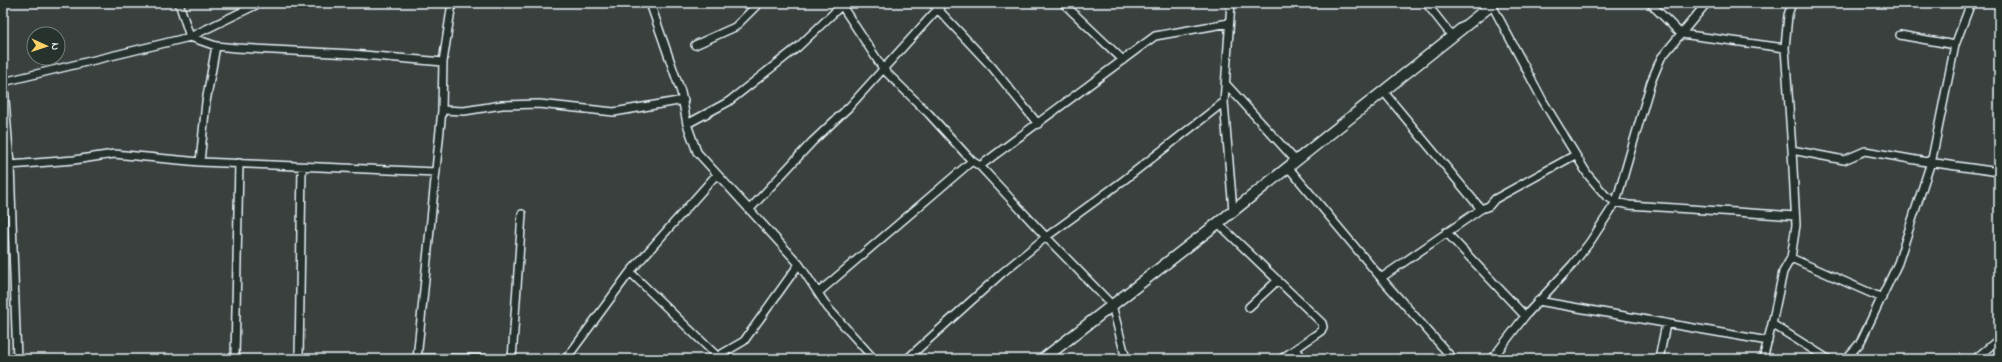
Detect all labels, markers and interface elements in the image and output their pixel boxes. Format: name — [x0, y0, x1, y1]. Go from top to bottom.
north arrow — [26, 26, 66, 66]
text: N — [47, 42, 63, 51]

